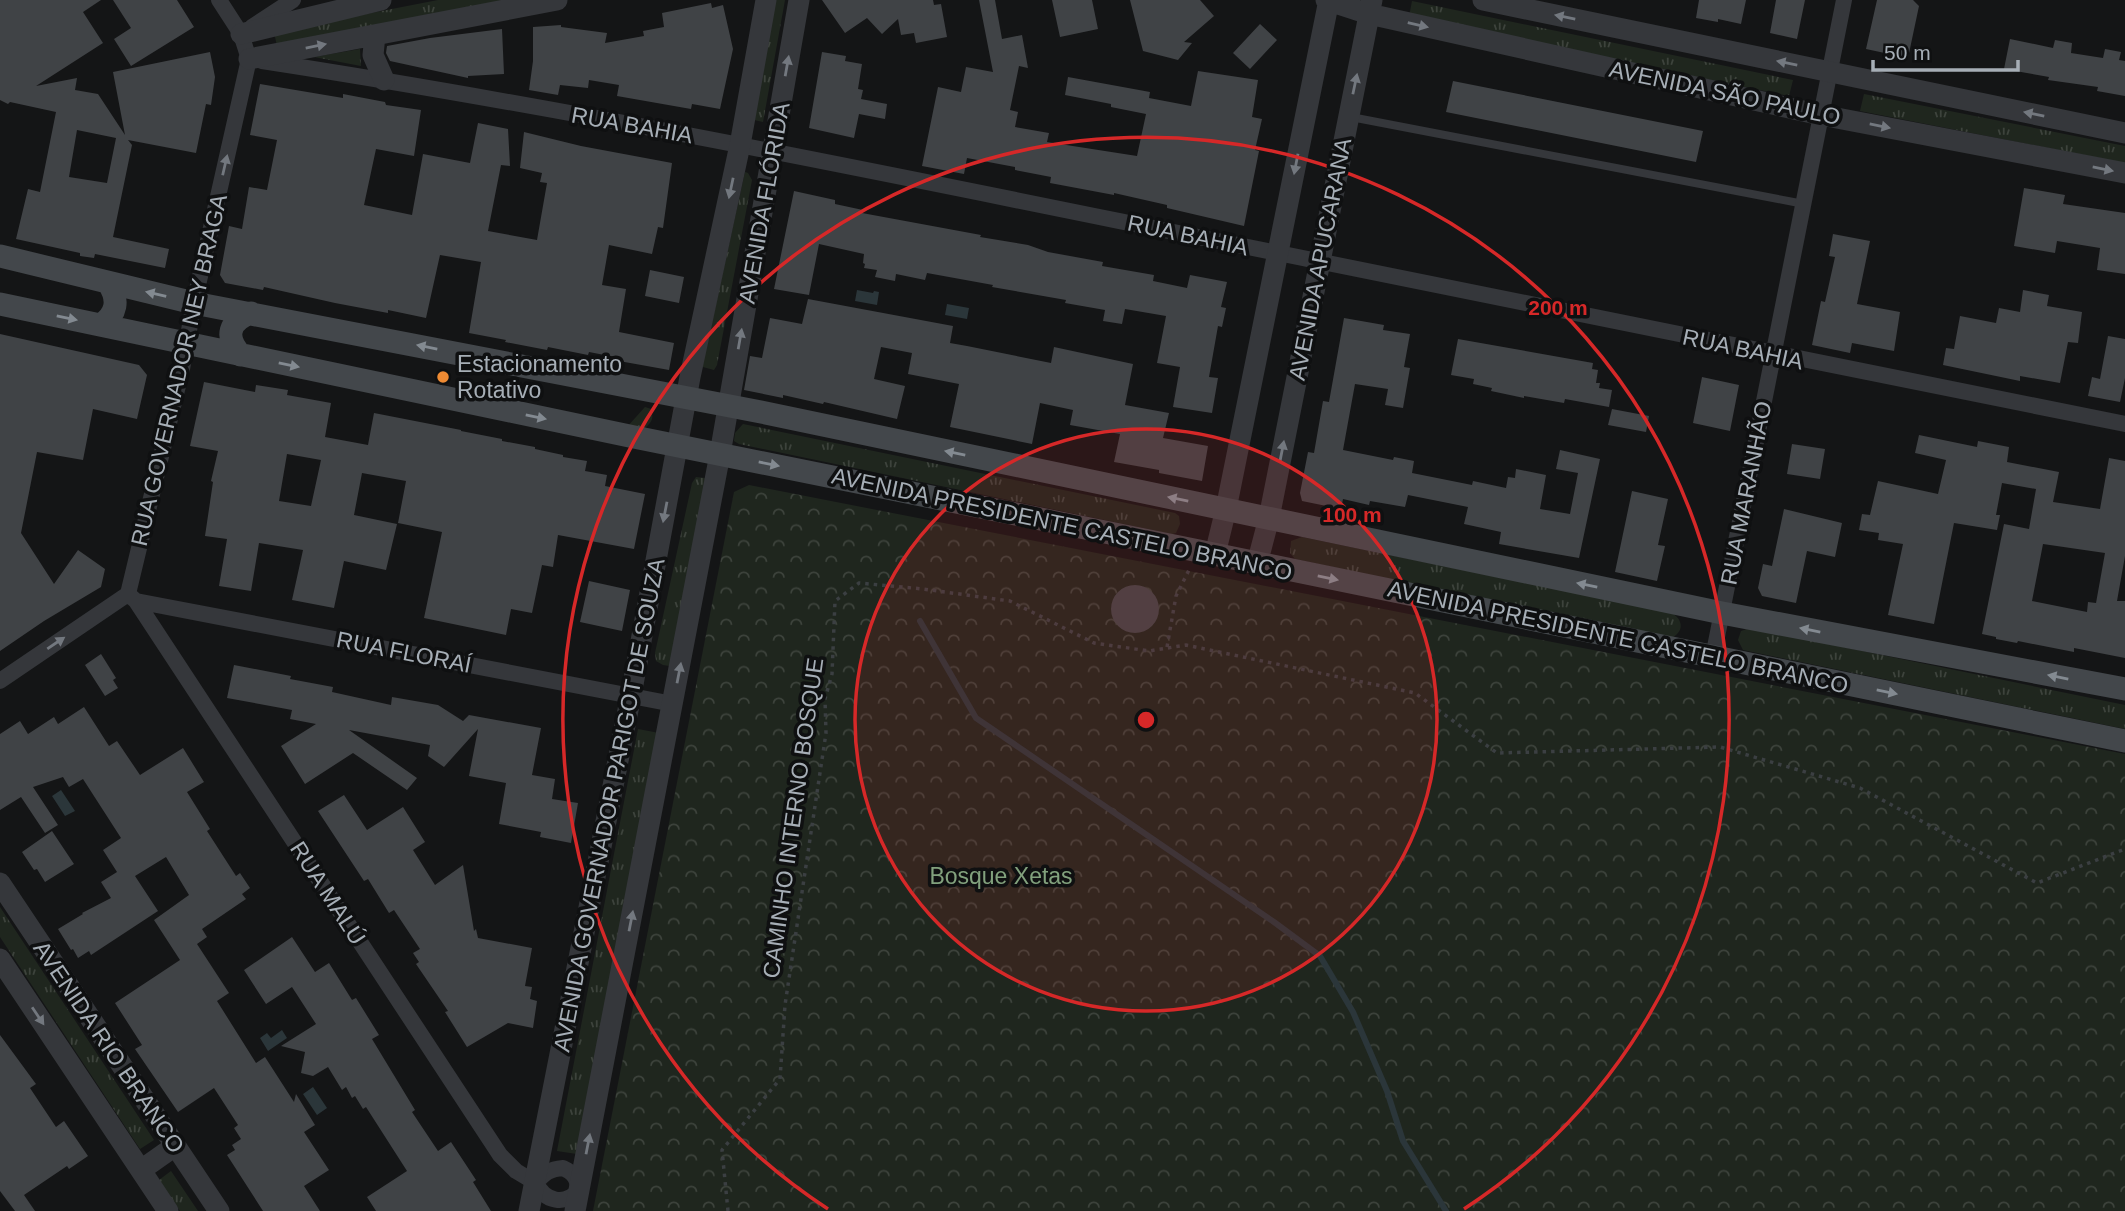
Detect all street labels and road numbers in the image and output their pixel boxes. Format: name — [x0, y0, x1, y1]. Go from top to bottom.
street label: AVENIDA SÃO PAULO — [1607, 56, 1843, 130]
street label: AVENIDA FLÓRIDA — [733, 100, 795, 306]
street label: RUA BAHIA — [569, 102, 695, 149]
street label: AVENIDA APUCARANA — [1284, 135, 1356, 382]
street label: RUA GOVERNADOR NEY BRAGA — [126, 191, 232, 548]
street label: RUA BAHIA — [1125, 210, 1251, 261]
street label: RUA BAHIA — [1680, 324, 1806, 375]
street label: RUA MARANHÃO — [1715, 399, 1777, 587]
street label: AVENIDA PRESIDENTE CASTELO BRANCO — [829, 462, 1295, 586]
street label: AVENIDA GOVERNADOR PARIGOT DE SOUZA — [548, 555, 670, 1054]
street label: AVENIDA PRESIDENTE CASTELO BRANCO — [1385, 575, 1851, 699]
street label: RUA FLORAÍ — [334, 626, 474, 678]
street label: CAMINHO INTERNO BOSQUE — [758, 656, 828, 980]
street label: RUA MALÚ — [285, 837, 371, 949]
street label: AVENIDA RIO BRANCO — [28, 936, 190, 1158]

